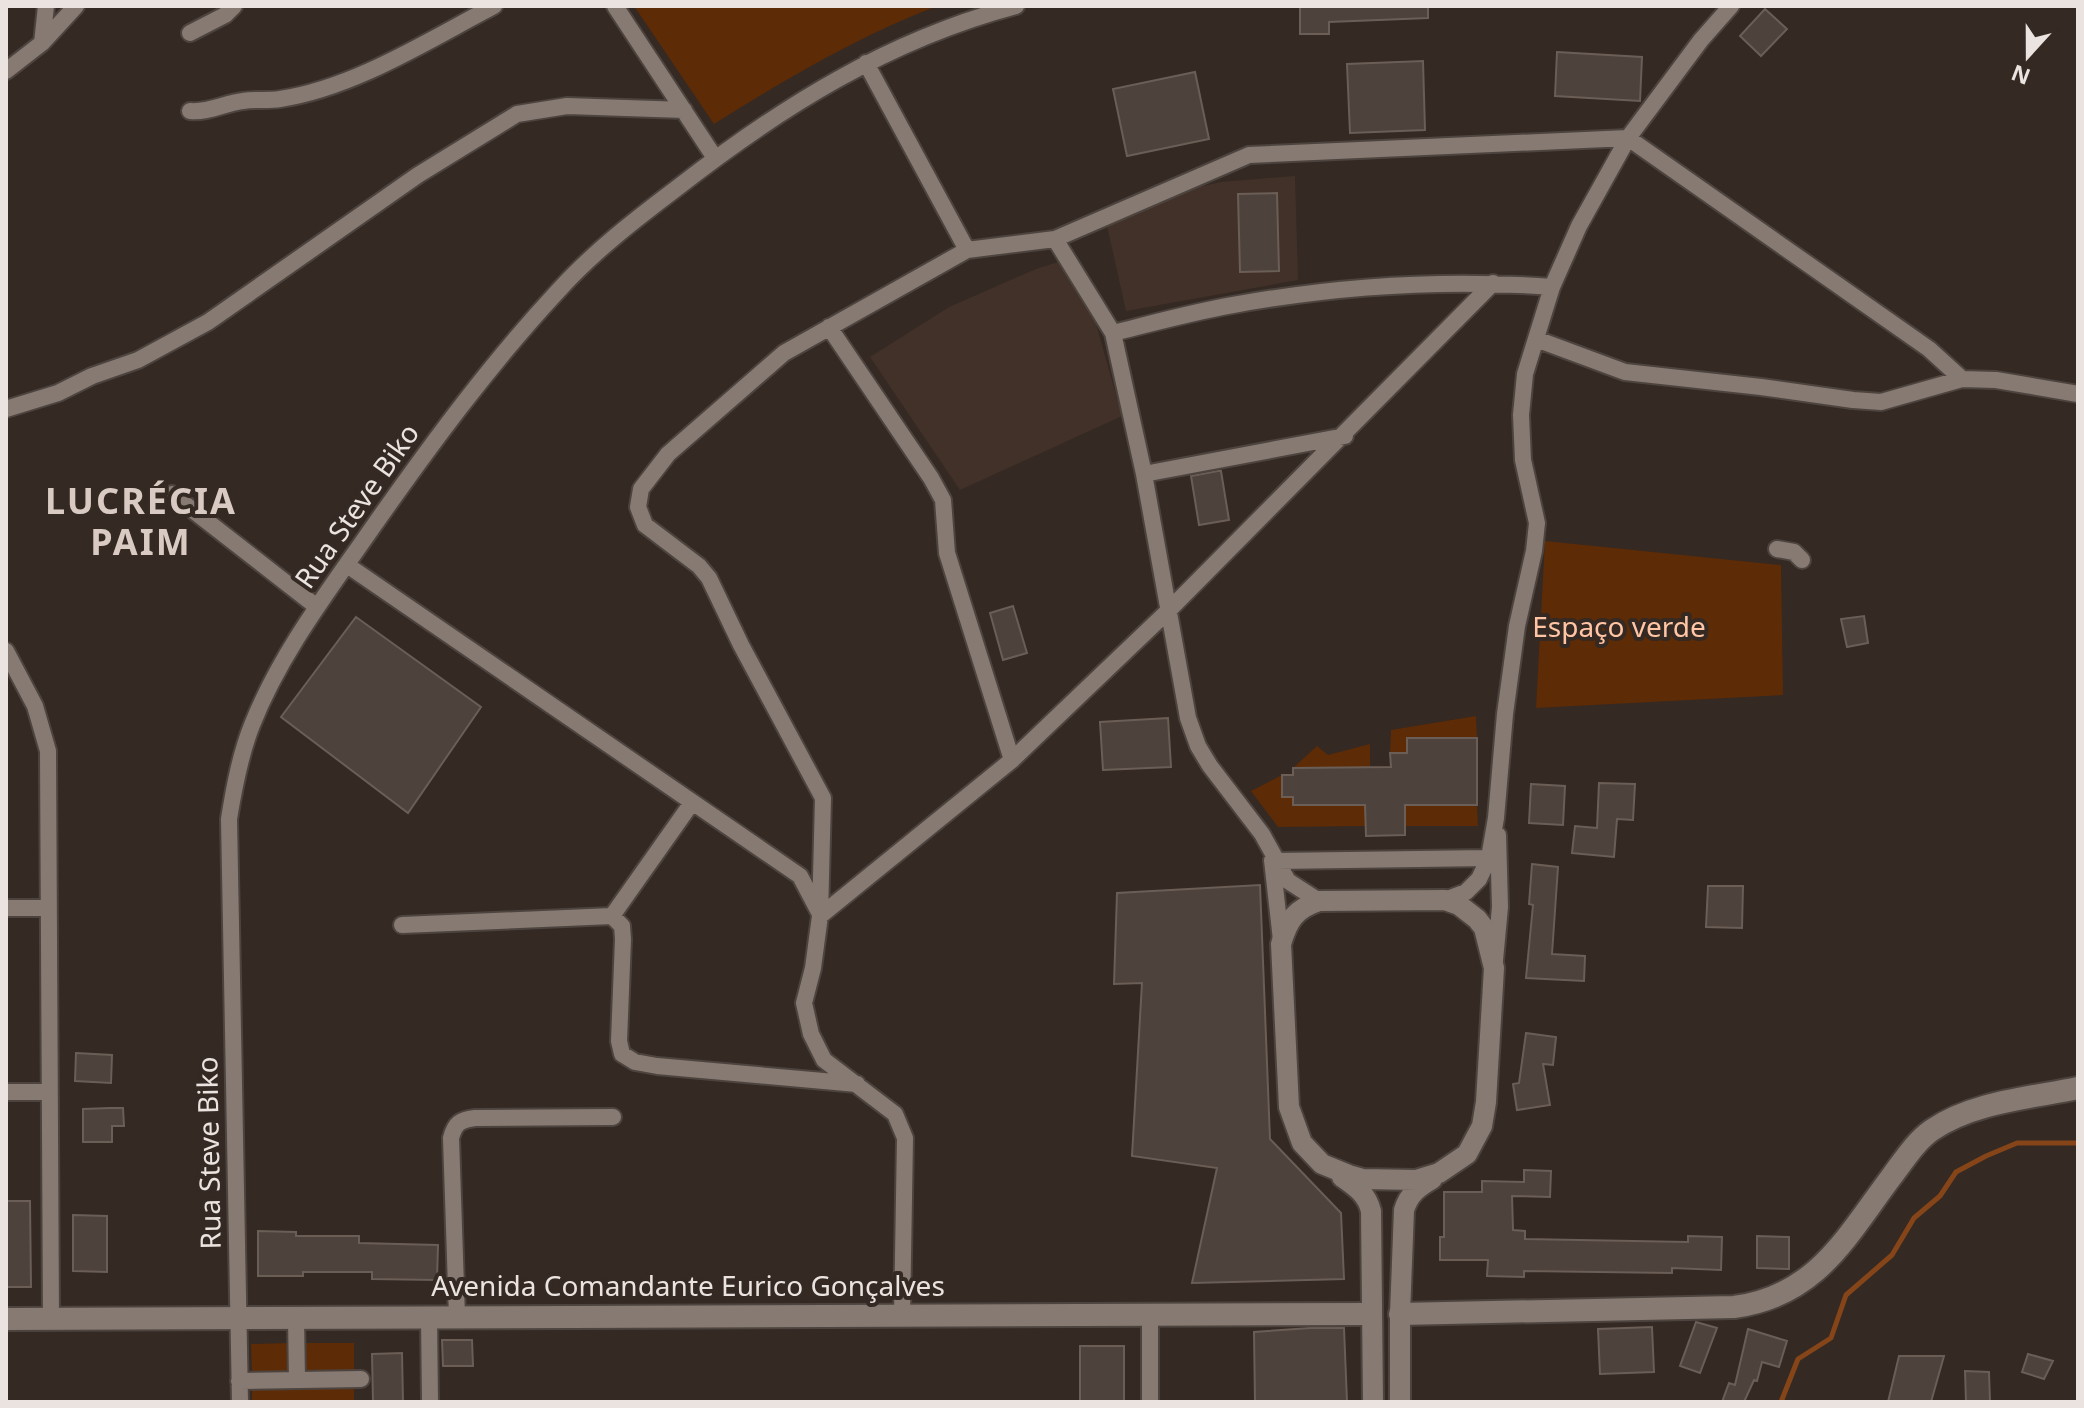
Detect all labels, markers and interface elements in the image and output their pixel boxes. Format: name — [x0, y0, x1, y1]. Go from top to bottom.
north arrow — [1988, 16, 2068, 96]
text: N — [2007, 58, 2034, 93]
street label: Rua Steve Biko — [285, 415, 427, 595]
district label: LUCRÉCIA PAIM — [45, 476, 237, 566]
park label: Espaço verde — [1532, 607, 1706, 645]
street label: Rua Steve Biko — [187, 1056, 229, 1250]
street label: Avenida Comandante Eurico Gonçalves — [431, 1266, 945, 1304]

